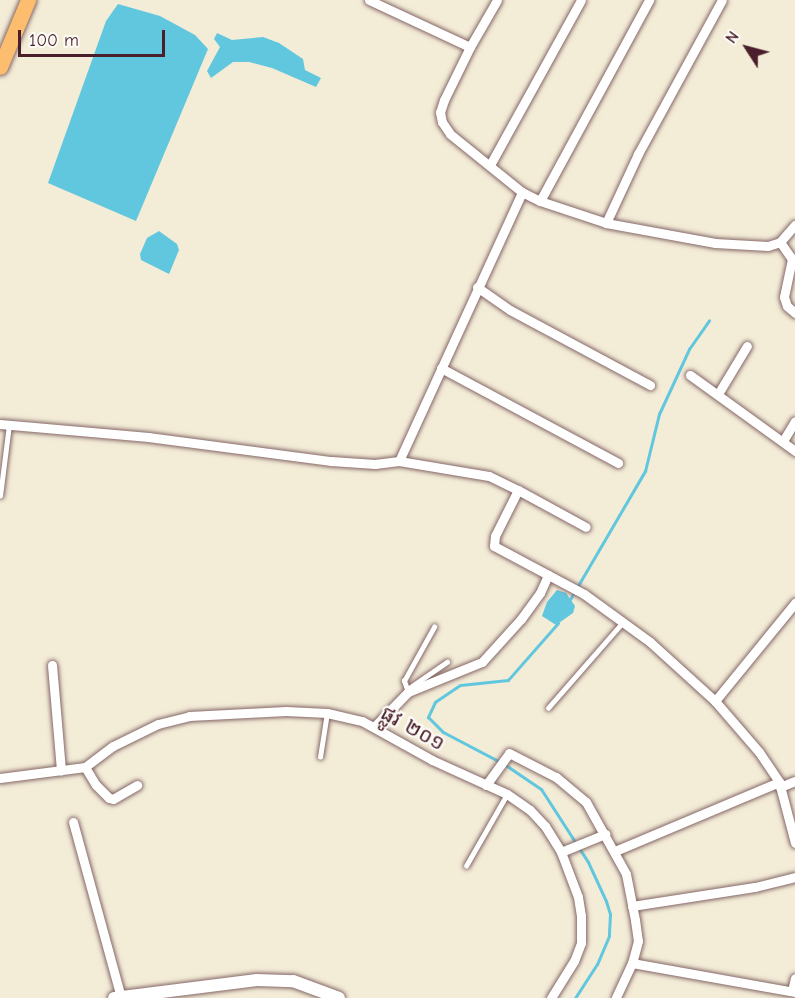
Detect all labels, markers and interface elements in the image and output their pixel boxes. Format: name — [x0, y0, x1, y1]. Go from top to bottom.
scale bar — [21, 18, 168, 56]
north arrow — [717, 18, 777, 78]
text: N — [722, 28, 743, 47]
text: 100 m — [29, 30, 79, 51]
street label: ផ្លូវ ២០១ — [376, 700, 450, 756]

